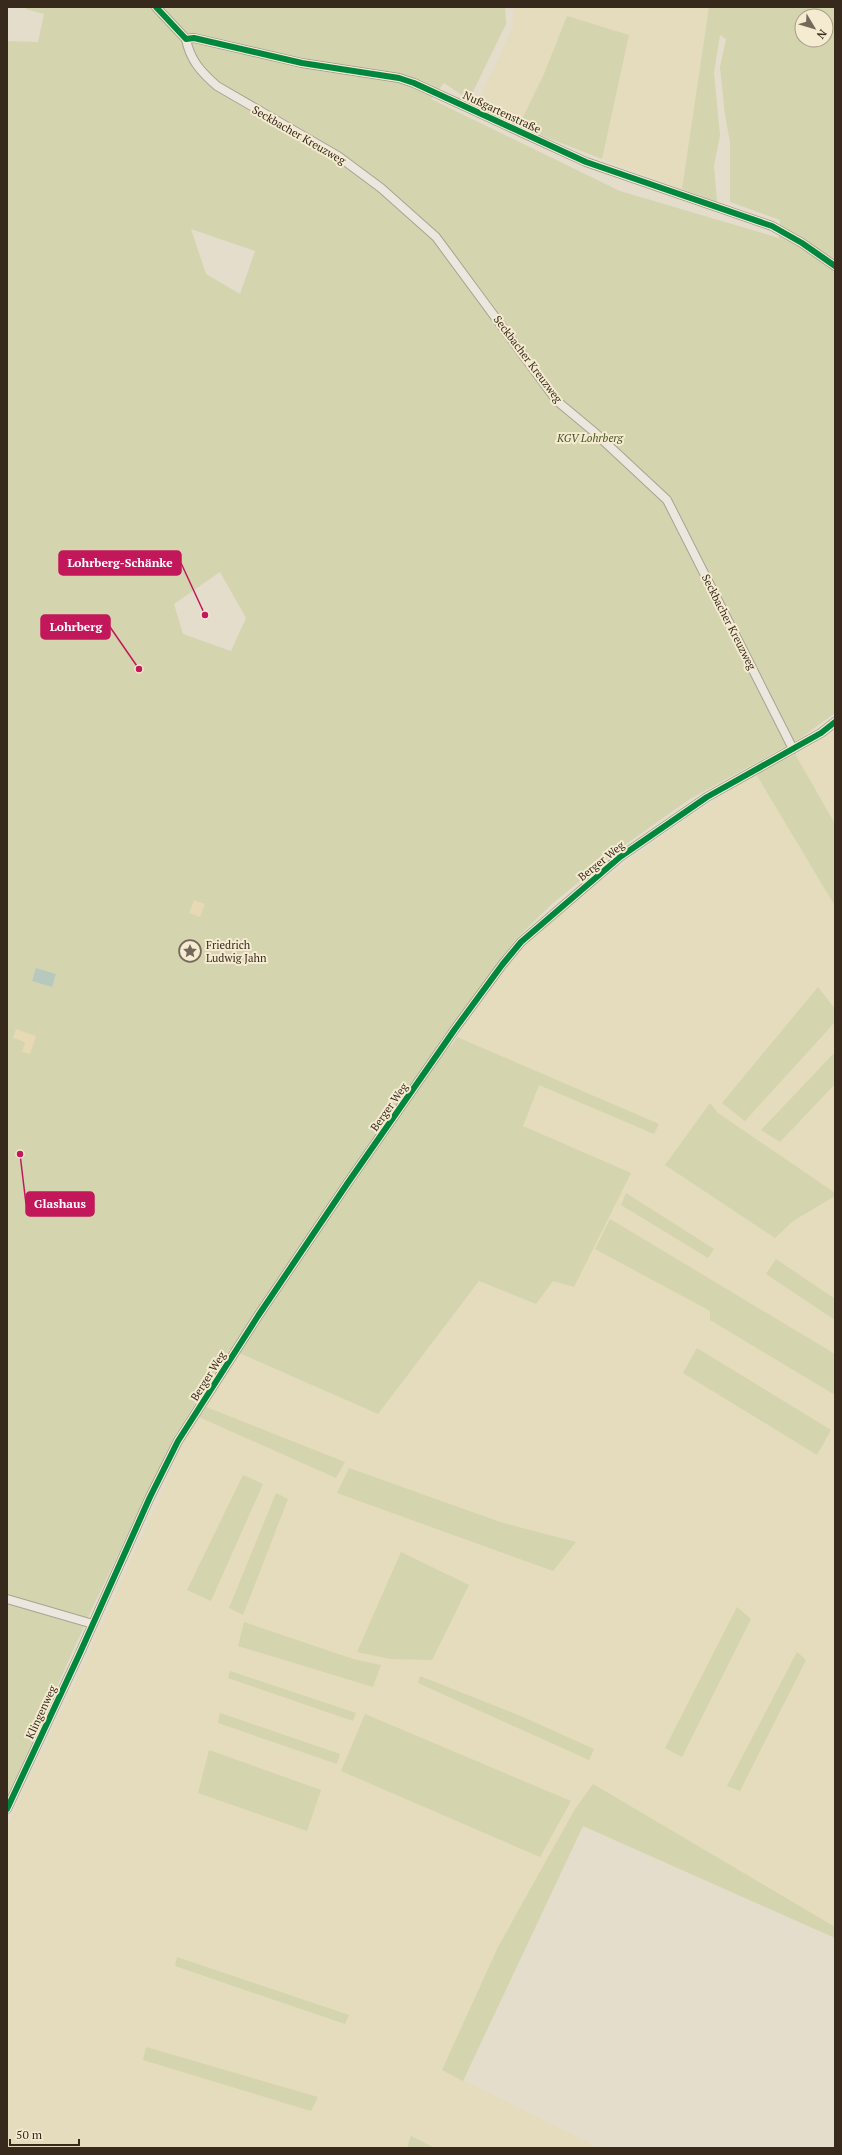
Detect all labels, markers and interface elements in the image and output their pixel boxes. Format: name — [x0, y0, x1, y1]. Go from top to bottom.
north arrow — [794, 8, 834, 48]
text: N — [813, 27, 830, 42]
street label: Nußgartenstraße — [461, 88, 544, 136]
street label: Seckbacher Kreuzweg — [250, 103, 348, 168]
street label: Seckbacher Kreuzweg — [491, 313, 565, 405]
park label: KGV Lohrberg — [556, 431, 624, 445]
callout: Lohrberg-Schänke — [59, 551, 181, 575]
text: Lohrberg-Schänke — [67, 555, 173, 570]
street label: Seckbacher Kreuzweg — [699, 572, 759, 672]
callout: Lohrberg — [41, 615, 110, 639]
text: Lohrberg — [50, 619, 102, 634]
street label: Berger Weg — [575, 838, 627, 884]
place icon: Friedrich Ludwig Jahn — [177, 938, 203, 964]
place label: Friedrich Ludwig Jahn — [206, 938, 267, 965]
street label: Berger Weg — [367, 1080, 411, 1134]
callout: Glashaus — [26, 1192, 94, 1216]
text: Glashaus — [34, 1196, 86, 1211]
street label: Berger Weg — [187, 1349, 229, 1403]
street label: Klingenweg — [23, 1683, 60, 1741]
scale bar — [10, 2121, 79, 2147]
text: 50 m — [16, 2127, 43, 2142]

